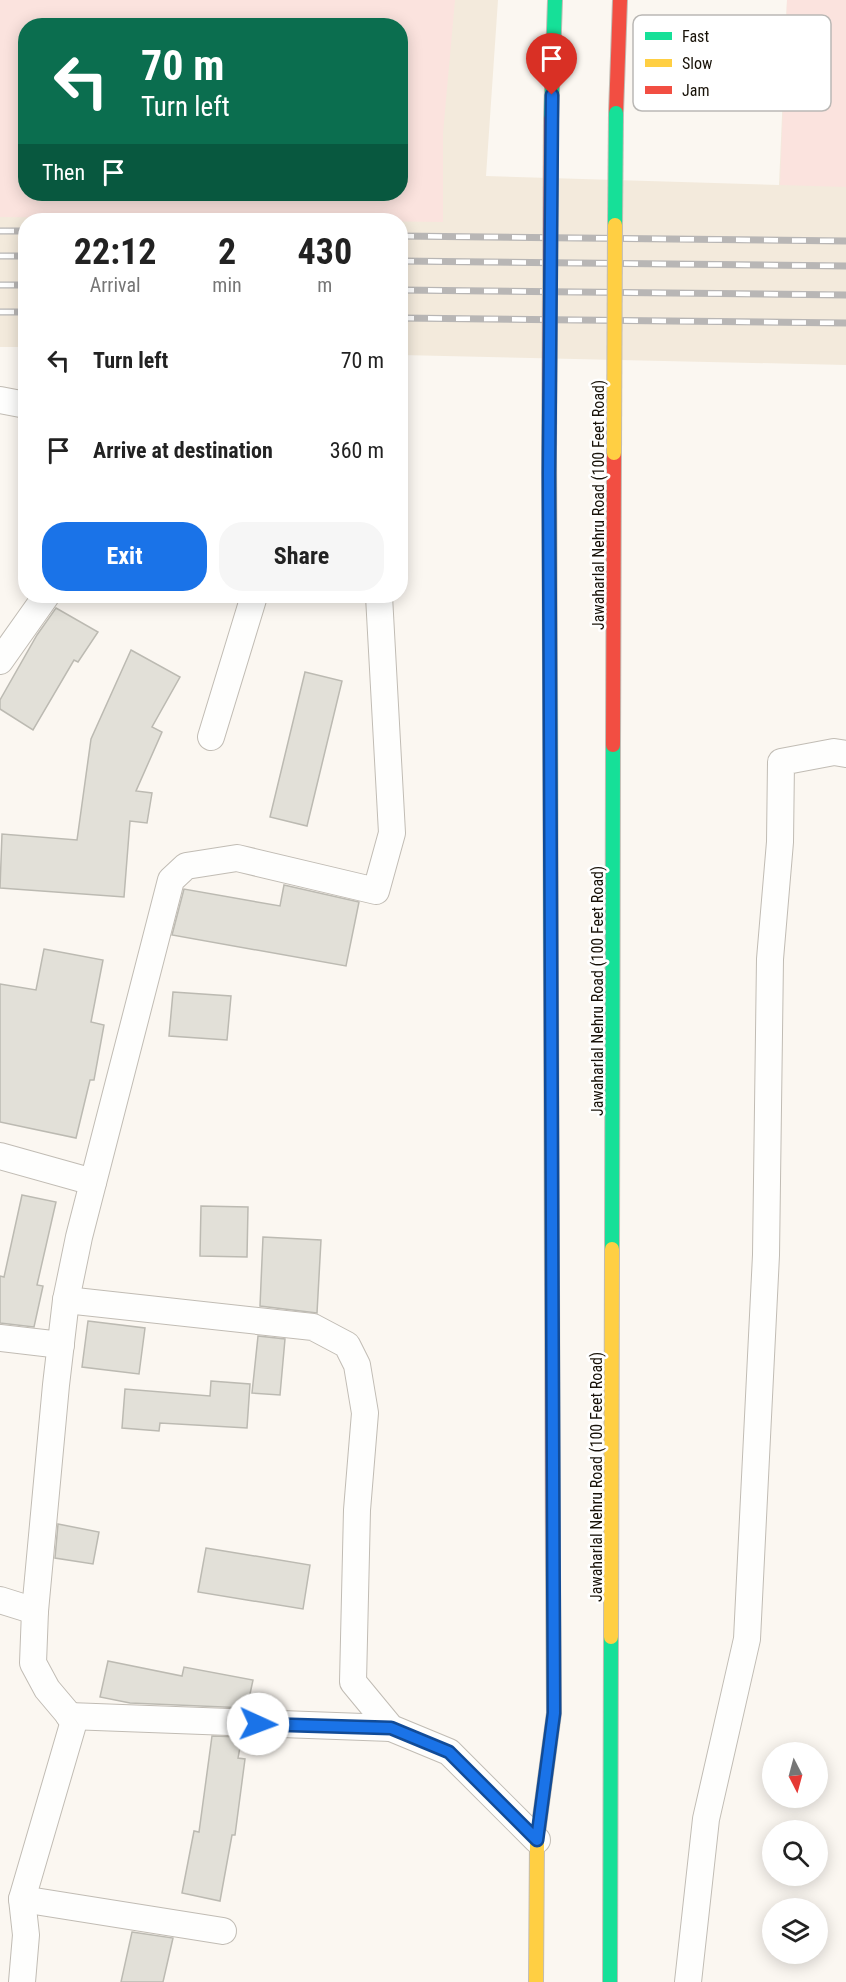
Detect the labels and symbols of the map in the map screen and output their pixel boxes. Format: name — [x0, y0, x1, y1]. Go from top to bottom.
legend — [633, 15, 831, 111]
text: Fast — [682, 27, 709, 46]
pin — [526, 33, 577, 95]
text: Slow — [682, 54, 712, 73]
text: Jam — [682, 81, 709, 100]
street label: Jawaharlal Nehru Road (100 Feet Road) — [589, 380, 608, 630]
street label: Jawaharlal Nehru Road (100 Feet Road) — [588, 866, 607, 1116]
street label: Jawaharlal Nehru Road (100 Feet Road) — [587, 1352, 606, 1602]
position arrow — [226, 1692, 290, 1756]
north arrow — [762, 1742, 828, 1808]

